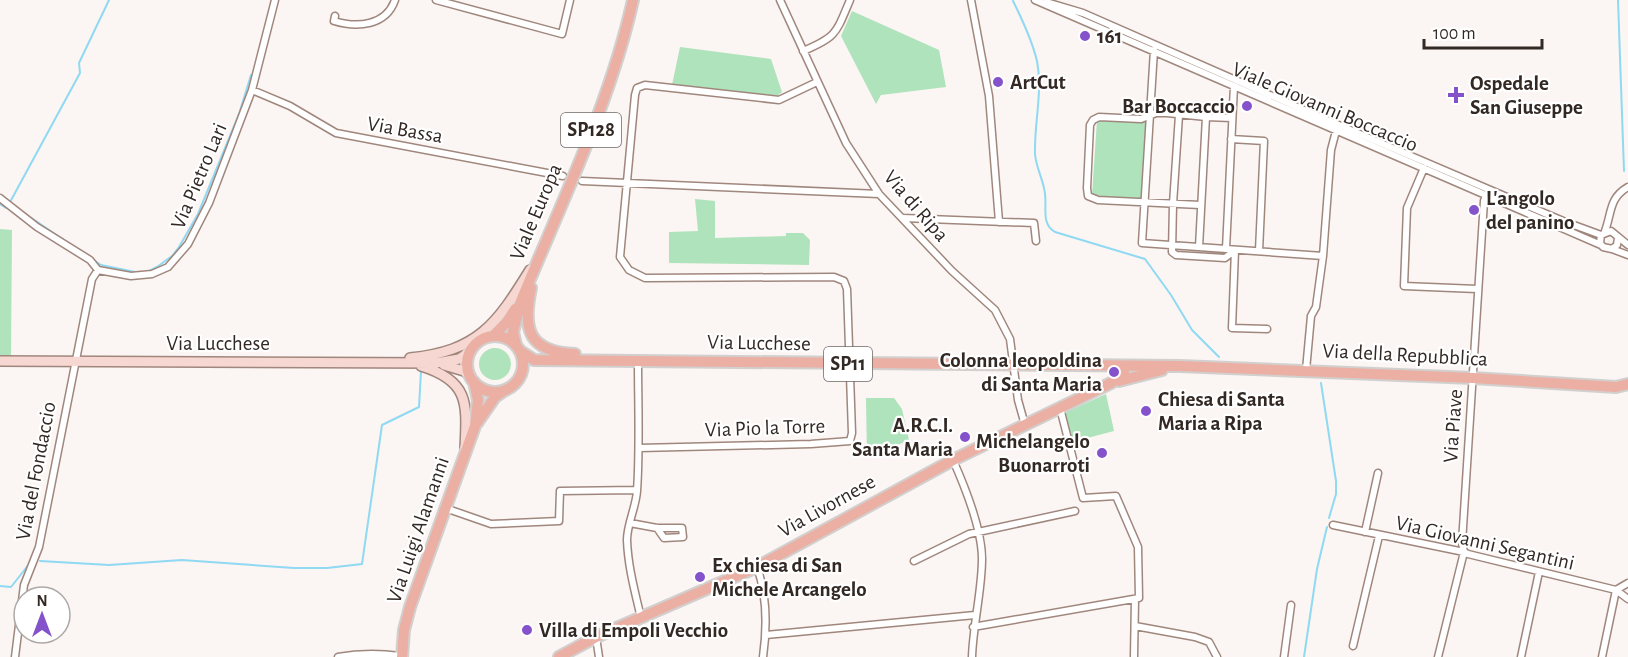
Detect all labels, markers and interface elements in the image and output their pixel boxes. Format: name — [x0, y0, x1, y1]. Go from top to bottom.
scale bar — [1424, 12, 1542, 50]
text: 100 m — [1433, 25, 1476, 43]
place label: 161 — [1097, 26, 1122, 47]
marker: 161 — [1078, 29, 1092, 43]
street label: Viale Giovanni Boccaccio — [1229, 58, 1421, 156]
place label: ArtCut — [1010, 72, 1066, 93]
place label: Ospedale San Giuseppe — [1470, 73, 1583, 118]
marker: ArtCut — [991, 75, 1005, 89]
marker: Ospedale San Giuseppe — [1447, 86, 1465, 104]
place label: Bar Boccaccio — [1122, 96, 1235, 117]
marker: Bar Boccaccio — [1240, 99, 1254, 113]
street label: Via Bassa — [366, 113, 445, 147]
road number: SP128 — [561, 113, 621, 147]
street label: Via Pietro Lari — [167, 120, 231, 232]
street label: Viale Europa — [506, 160, 566, 263]
street label: Via di Ripa — [880, 166, 953, 246]
place label: L'angolo del panino — [1486, 188, 1575, 233]
marker: L'angolo del panino — [1467, 203, 1481, 217]
street label: Via Lucchese — [707, 332, 811, 354]
street label: Via Lucchese — [166, 333, 270, 354]
street label: Via della Repubblica — [1322, 340, 1489, 370]
road number: SP11 — [824, 347, 872, 381]
place label: Colonna leopoldina di Santa Maria — [940, 350, 1102, 395]
marker: Colonna leopoldina di Santa Maria — [1107, 365, 1121, 379]
street label: Via Piave — [1440, 388, 1466, 464]
place label: Chiesa di Santa Maria a Ripa — [1158, 389, 1285, 434]
street label: Via del Fondaccio — [12, 400, 60, 542]
marker: Chiesa di Santa Maria a Ripa — [1139, 404, 1153, 418]
street label: Via Pio la Torre — [704, 415, 826, 441]
place label: A.R.C.I. Santa Maria — [852, 415, 953, 460]
marker: A.R.C.I. Santa Maria — [958, 430, 972, 444]
place label: Michelangelo Buonarroti — [976, 431, 1090, 476]
marker: Michelangelo Buonarroti — [1095, 446, 1109, 460]
street label: Via Luigi Alamanni — [383, 454, 453, 606]
street label: Via Livornese — [775, 471, 879, 541]
street label: Via Giovanni Segantini — [1394, 512, 1576, 574]
place label: Ex chiesa di San Michele Arcangelo — [712, 555, 867, 600]
marker: Ex chiesa di San Michele Arcangelo — [693, 570, 707, 584]
north arrow — [12, 585, 72, 645]
text: N — [36, 593, 48, 609]
place label: Villa di Empoli Vecchio — [539, 620, 728, 641]
marker: Villa di Empoli Vecchio — [520, 623, 534, 637]

